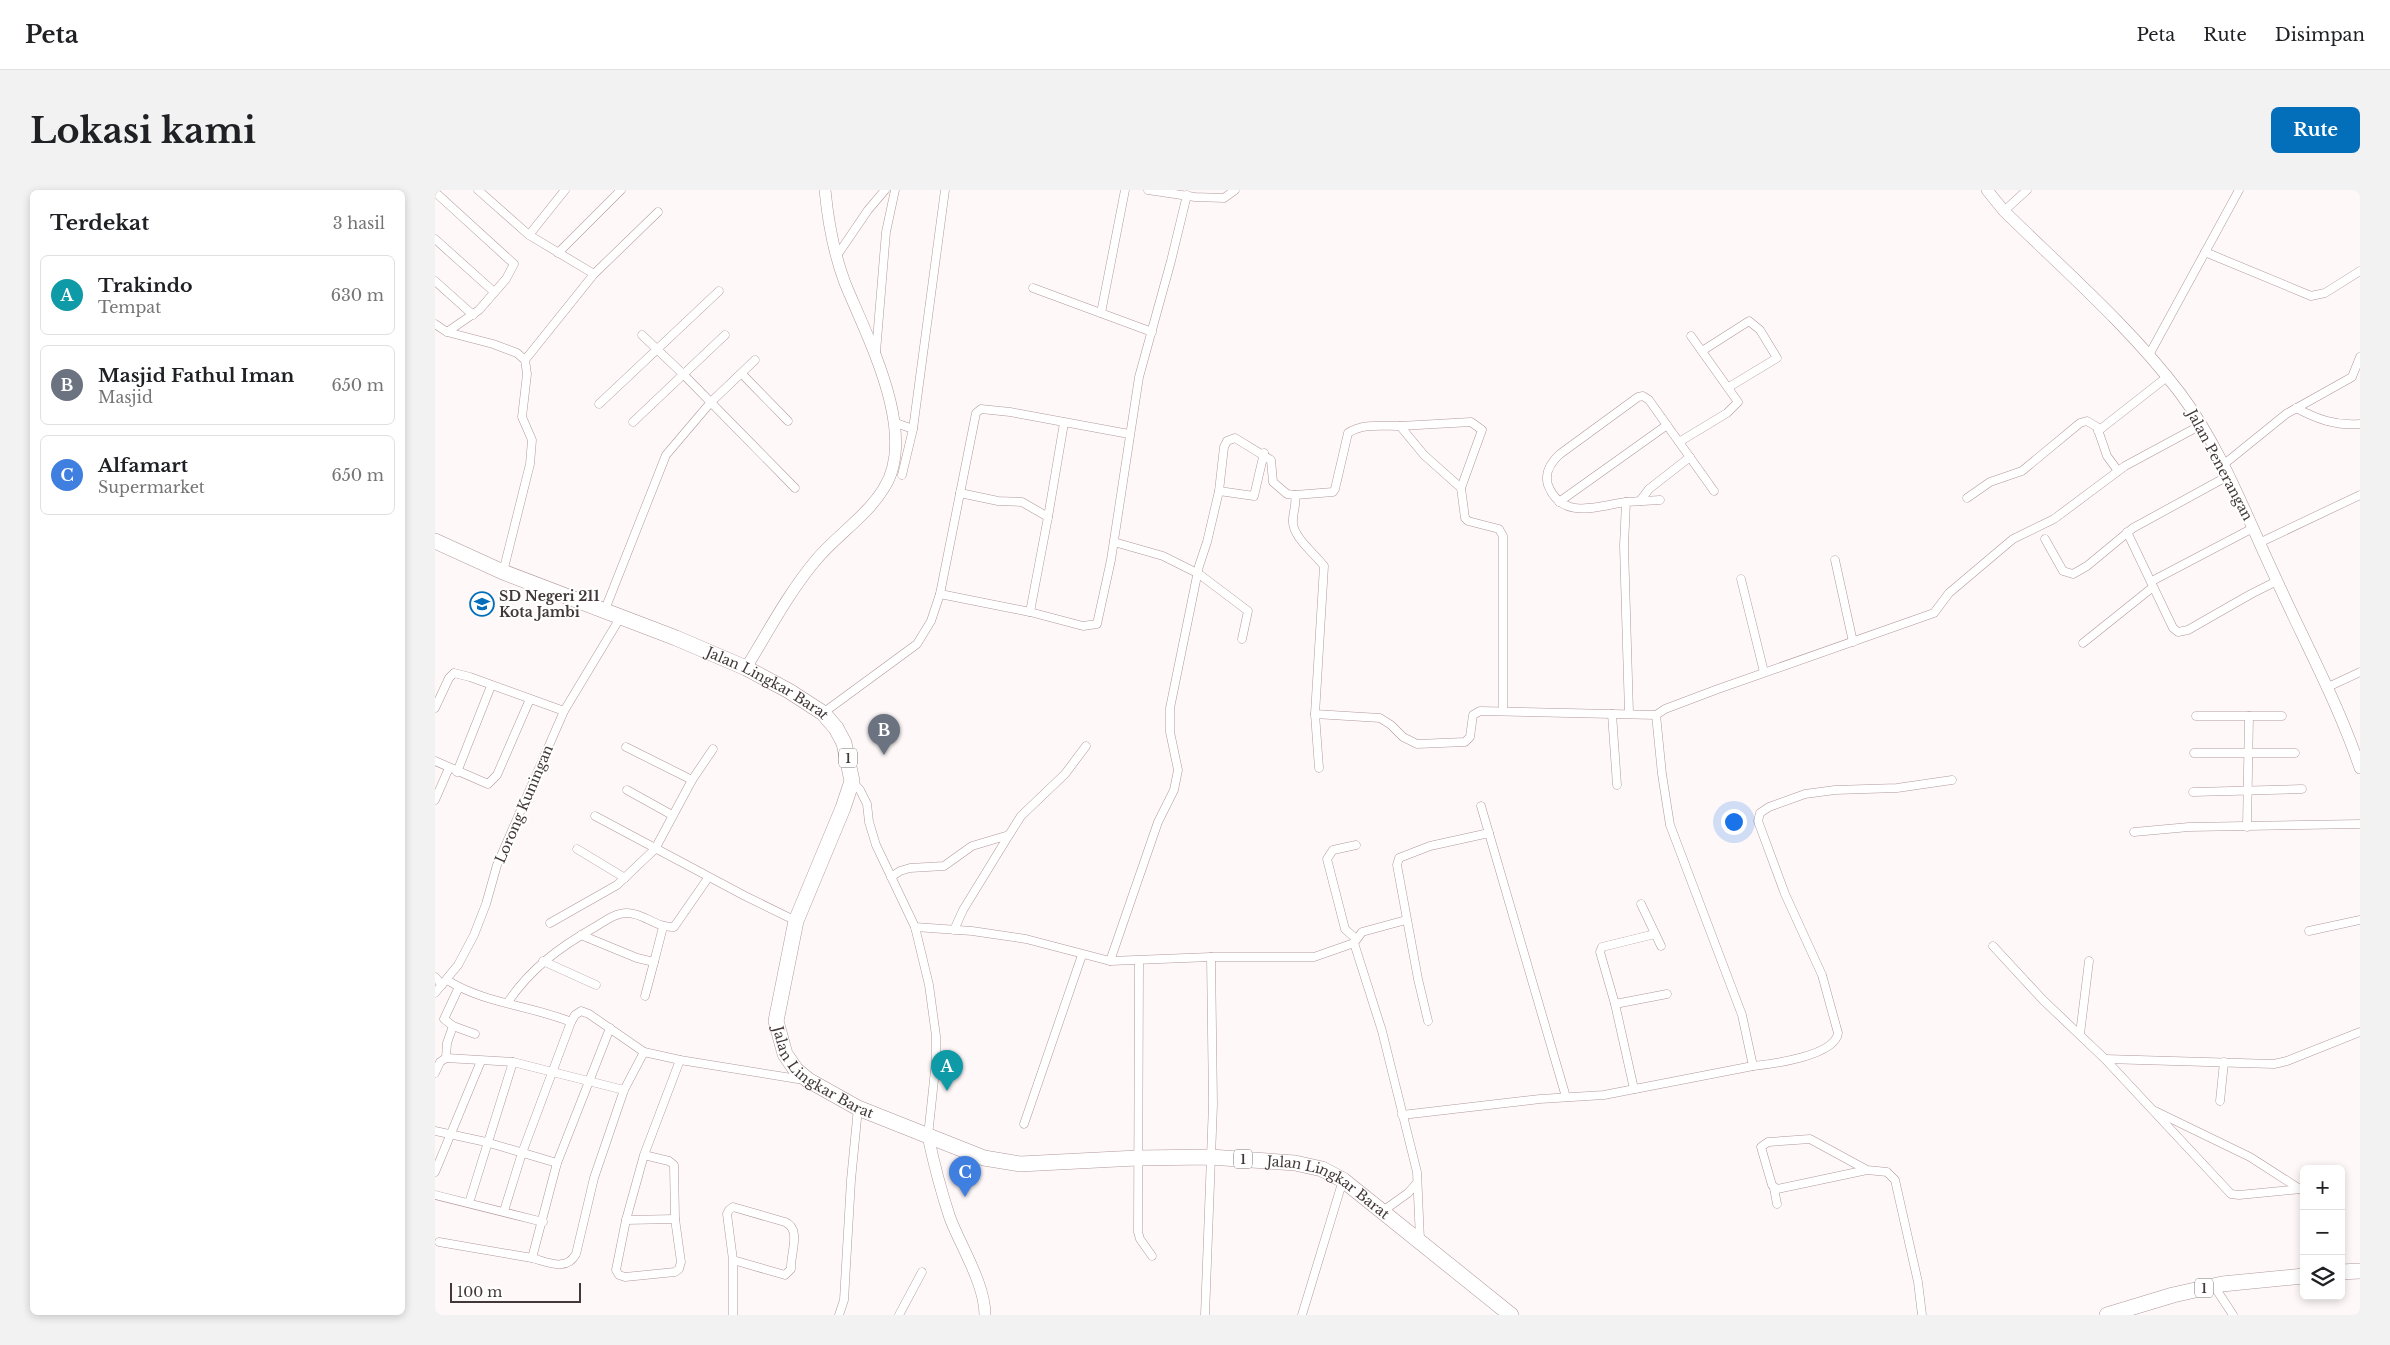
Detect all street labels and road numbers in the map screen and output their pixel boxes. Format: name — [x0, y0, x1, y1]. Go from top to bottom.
street label: Jalan Penerangan — [2182, 404, 2257, 524]
street label: Jalan Lingkar Barat — [702, 642, 834, 723]
street label: Lorong Kuningan — [491, 742, 557, 866]
road number: 1 — [839, 748, 857, 768]
street label: Jalan Lingkar Barat — [768, 1022, 877, 1123]
road number: 1 — [1234, 1150, 1252, 1169]
street label: Jalan Lingkar Barat — [1264, 1152, 1394, 1223]
road number: 1 — [2195, 1278, 2213, 1298]

